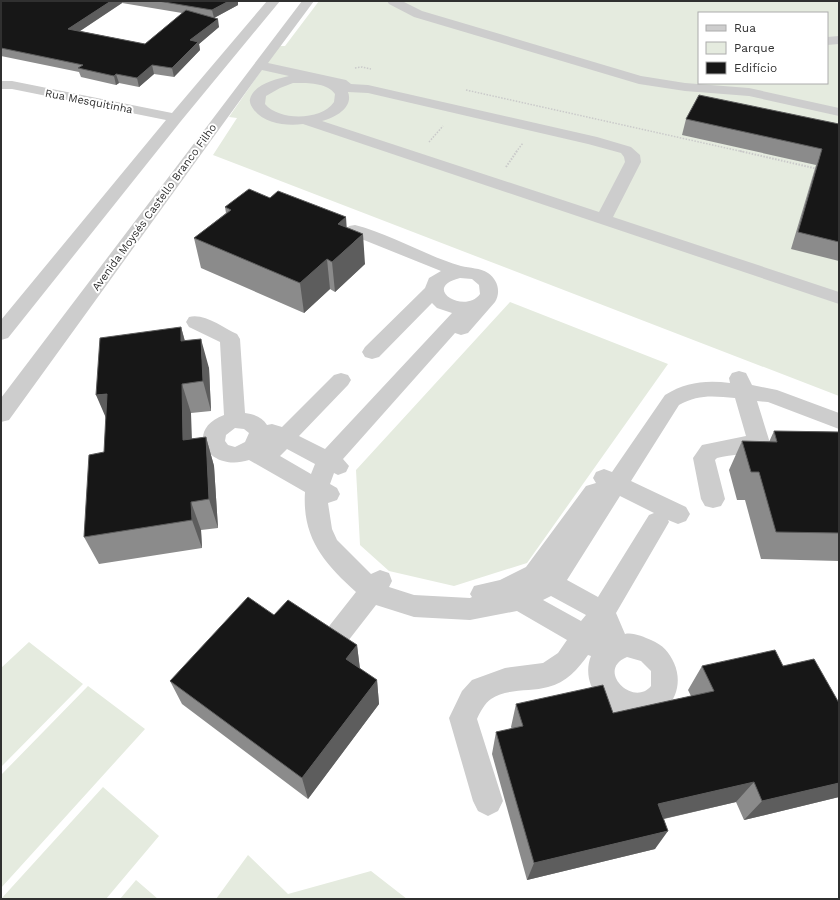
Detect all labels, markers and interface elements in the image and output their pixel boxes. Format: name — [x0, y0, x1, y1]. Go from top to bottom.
legend — [698, 12, 828, 84]
text: Rua — [734, 21, 756, 35]
text: Parque — [734, 41, 775, 55]
text: Edifício — [734, 61, 777, 75]
street label: Rua Mesquitinha — [44, 87, 134, 116]
street label: Avenida Moysés Castello Branco Filho — [89, 121, 219, 293]

